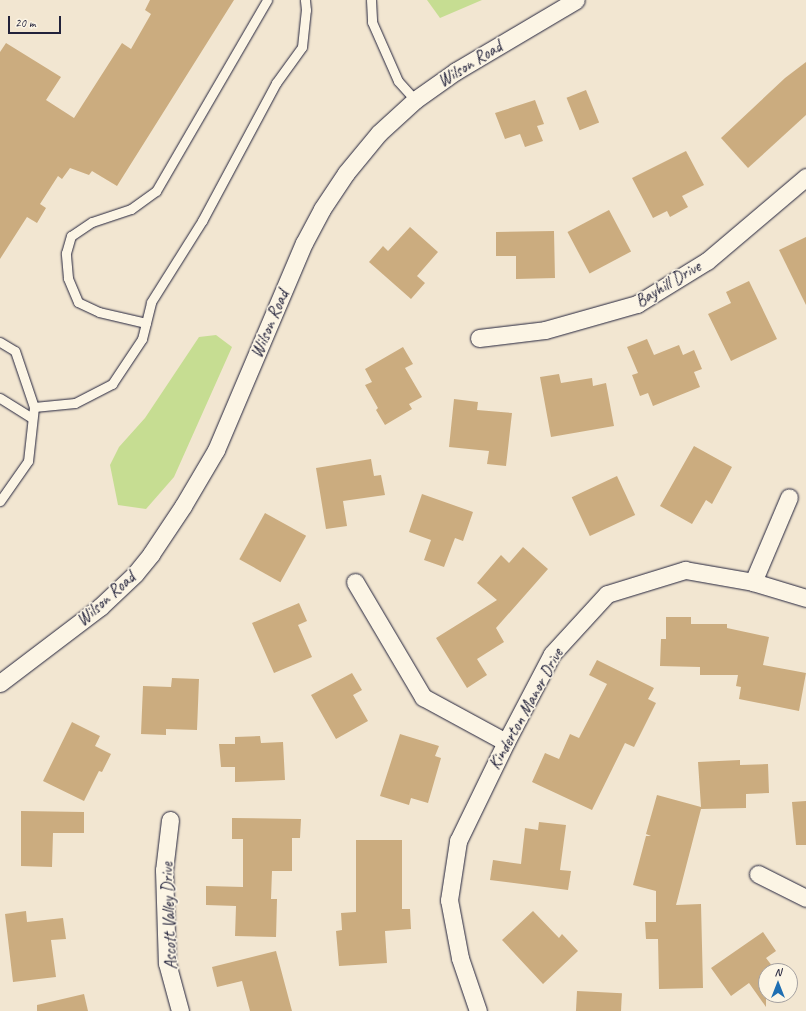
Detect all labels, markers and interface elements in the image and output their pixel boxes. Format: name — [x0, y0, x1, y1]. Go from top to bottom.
scale bar — [10, 8, 63, 34]
text: 20 m — [15, 15, 35, 31]
street label: Wilson Road — [435, 37, 505, 91]
street label: Bayhill Drive — [631, 256, 705, 312]
street label: Wilson Road — [247, 287, 293, 361]
street label: Wilson Road — [73, 568, 139, 630]
street label: Kinderton Manor Drive — [484, 645, 568, 773]
street label: Ascott Valley Drive — [157, 862, 181, 970]
north arrow — [758, 963, 798, 1003]
text: N — [775, 965, 781, 979]

